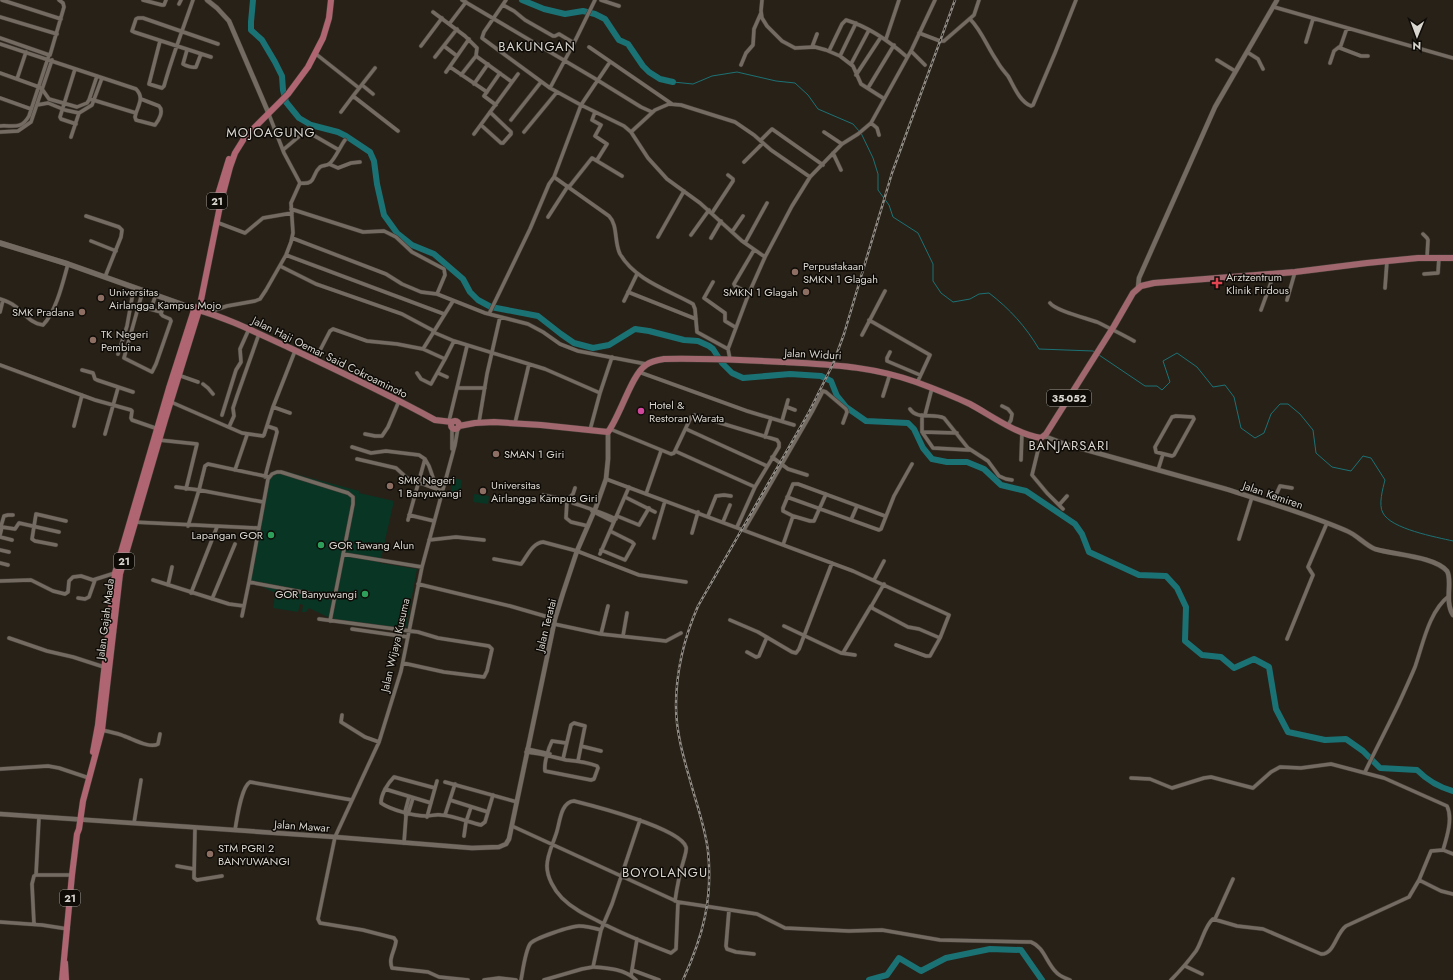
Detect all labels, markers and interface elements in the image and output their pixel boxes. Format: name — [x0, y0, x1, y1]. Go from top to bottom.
north arrow — [1397, 16, 1437, 56]
district label: BAKUNGAN — [498, 37, 576, 56]
text: N — [1412, 38, 1421, 54]
district label: MOJOAGUNG — [226, 123, 316, 142]
road number: 21 — [207, 193, 227, 209]
place label: Perpustakaan SMKN 1 Glagah — [803, 258, 878, 287]
marker: Perpustakaan SMKN 1 Glagah — [790, 267, 800, 277]
place label: Arztzentrum Klinik Firdous — [1226, 269, 1290, 298]
marker: Arztzentrum Klinik Firdous — [1211, 277, 1223, 289]
place label: Universitas Airlangga Kampus Mojo — [109, 284, 221, 313]
place label: SMKN 1 Glagah — [723, 284, 798, 300]
marker: SMKN 1 Glagah — [801, 287, 811, 297]
marker: Universitas Airlangga Kampus Mojo — [96, 293, 106, 303]
place label: SMK Pradana — [12, 304, 74, 320]
marker: SMK Pradana — [77, 307, 87, 317]
street label: Jalan Haji Oemar Said Cokroaminoto — [248, 311, 410, 402]
place label: TK Negeri Pembina — [101, 326, 149, 355]
marker: TK Negeri Pembina — [88, 335, 98, 345]
street label: Jalan Widuri — [782, 344, 842, 363]
road number: 35-052 — [1047, 390, 1091, 406]
place label: Hotel & Restoran Warata — [649, 397, 724, 426]
marker: Hotel & Restoran Warata — [636, 406, 646, 416]
district label: BANJARSARI — [1029, 436, 1109, 455]
place label: SMAN 1 Giri — [504, 446, 564, 462]
marker: SMAN 1 Giri — [491, 449, 501, 459]
place label: SMK Negeri 1 Banyuwangi — [398, 472, 462, 501]
place label: Universitas Airlangga Kampus Giri — [491, 477, 598, 506]
street label: Jalan Kemiren — [1239, 477, 1305, 513]
marker: SMK Negeri 1 Banyuwangi — [385, 481, 395, 491]
marker: Universitas Airlangga Kampus Giri — [478, 486, 488, 496]
place label: Lapangan GOR — [191, 527, 264, 543]
marker: Lapangan GOR — [266, 530, 276, 540]
place label: GOR Tawang Alun — [329, 537, 414, 553]
marker: GOR Tawang Alun — [316, 540, 326, 550]
road number: 21 — [114, 553, 134, 569]
street label: Jalan Gajah Mada — [92, 578, 118, 662]
place label: GOR Banyuwangi — [275, 586, 357, 602]
marker: GOR Banyuwangi — [360, 589, 370, 599]
street label: Jalan Wijaya Kusuma — [376, 597, 414, 695]
street label: Jalan Teratai — [531, 597, 560, 655]
street label: Jalan Mawar — [272, 816, 330, 836]
place label: STM PGRI 2 BANYUWANGI — [218, 840, 290, 869]
marker: STM PGRI 2 BANYUWANGI — [205, 849, 215, 859]
district label: BOYOLANGU — [622, 863, 708, 882]
road number: 21 — [60, 890, 80, 906]

